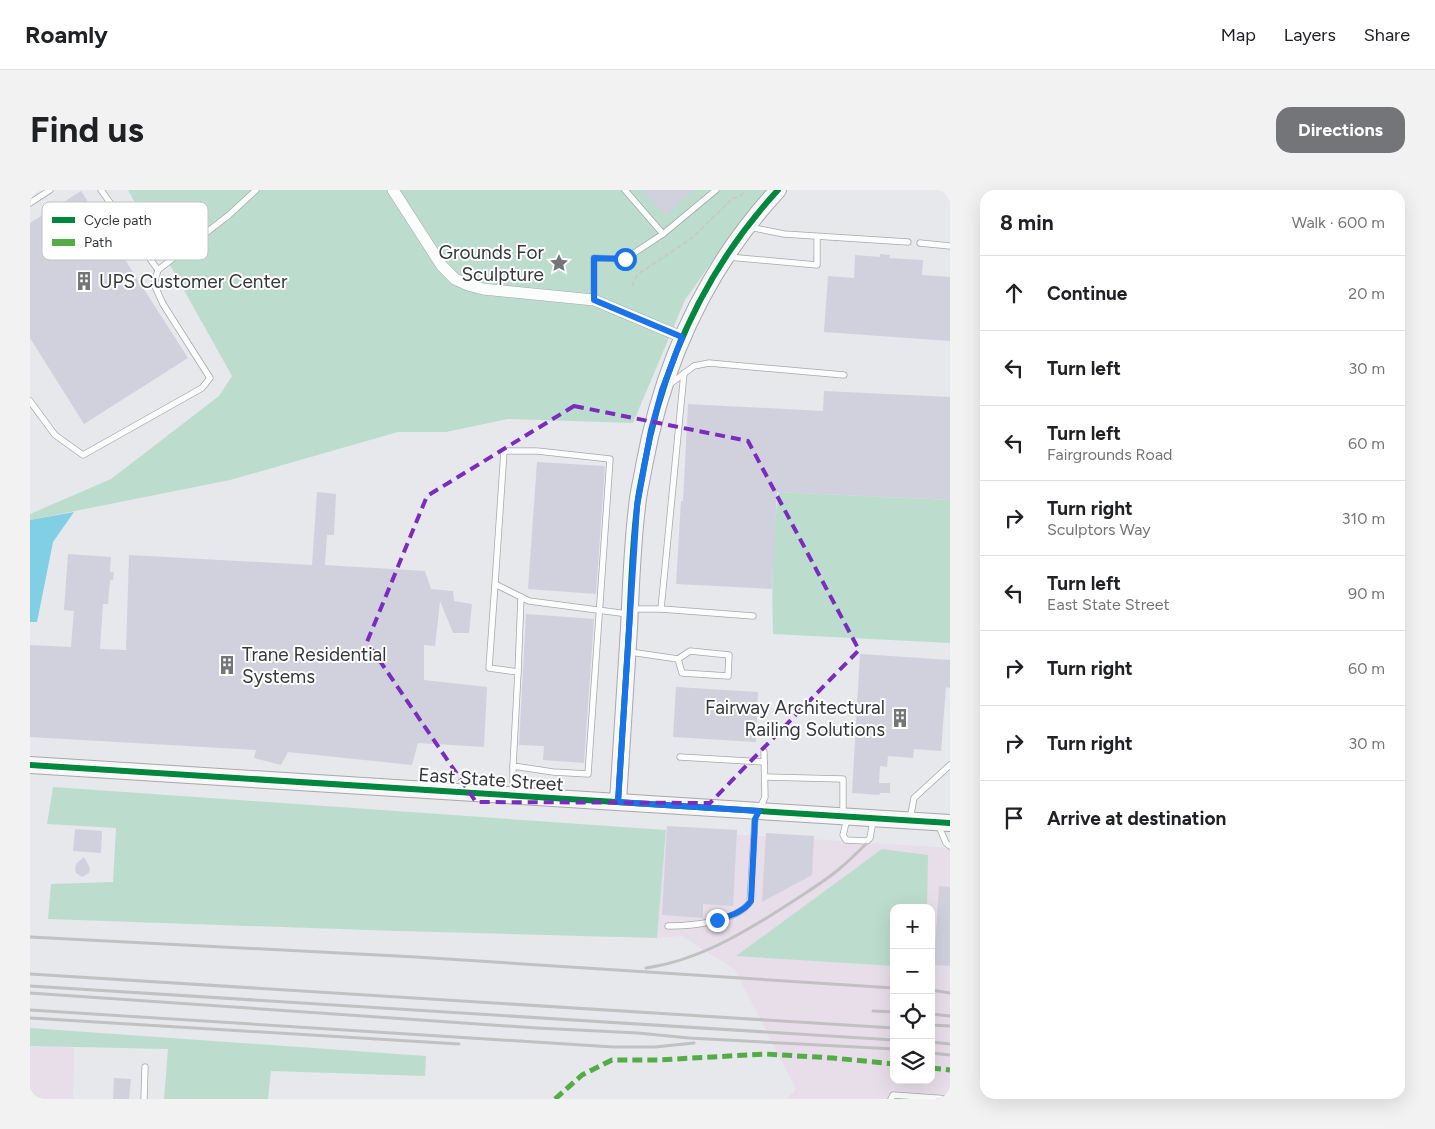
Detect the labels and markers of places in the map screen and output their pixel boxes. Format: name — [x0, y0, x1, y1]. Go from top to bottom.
place label: Grounds For Sculpture — [439, 241, 545, 286]
place icon: Grounds For Sculpture — [548, 252, 570, 274]
building icon: UPS Customer Center — [73, 270, 95, 292]
place label: UPS Customer Center — [99, 270, 288, 293]
place label: Trane Residential Systems — [242, 643, 386, 688]
building icon: Trane Residential Systems — [216, 654, 238, 676]
place label: Fairway Architectural Railing Solutions — [705, 696, 885, 741]
building icon: Fairway Architectural Railing Solutions — [889, 707, 911, 729]

